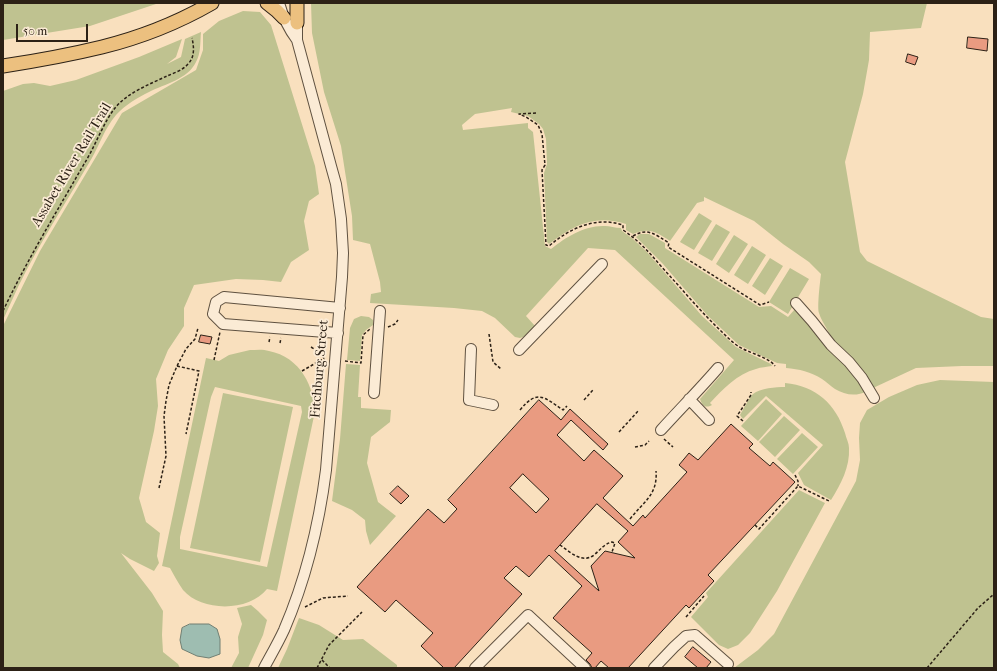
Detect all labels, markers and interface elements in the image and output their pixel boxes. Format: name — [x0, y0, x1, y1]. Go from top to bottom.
scale bar — [18, 16, 90, 42]
text: 50 m — [23, 24, 47, 38]
street label: Assabet River Rail Trail — [28, 100, 116, 230]
street label: Fitchburg Street — [307, 319, 333, 419]

